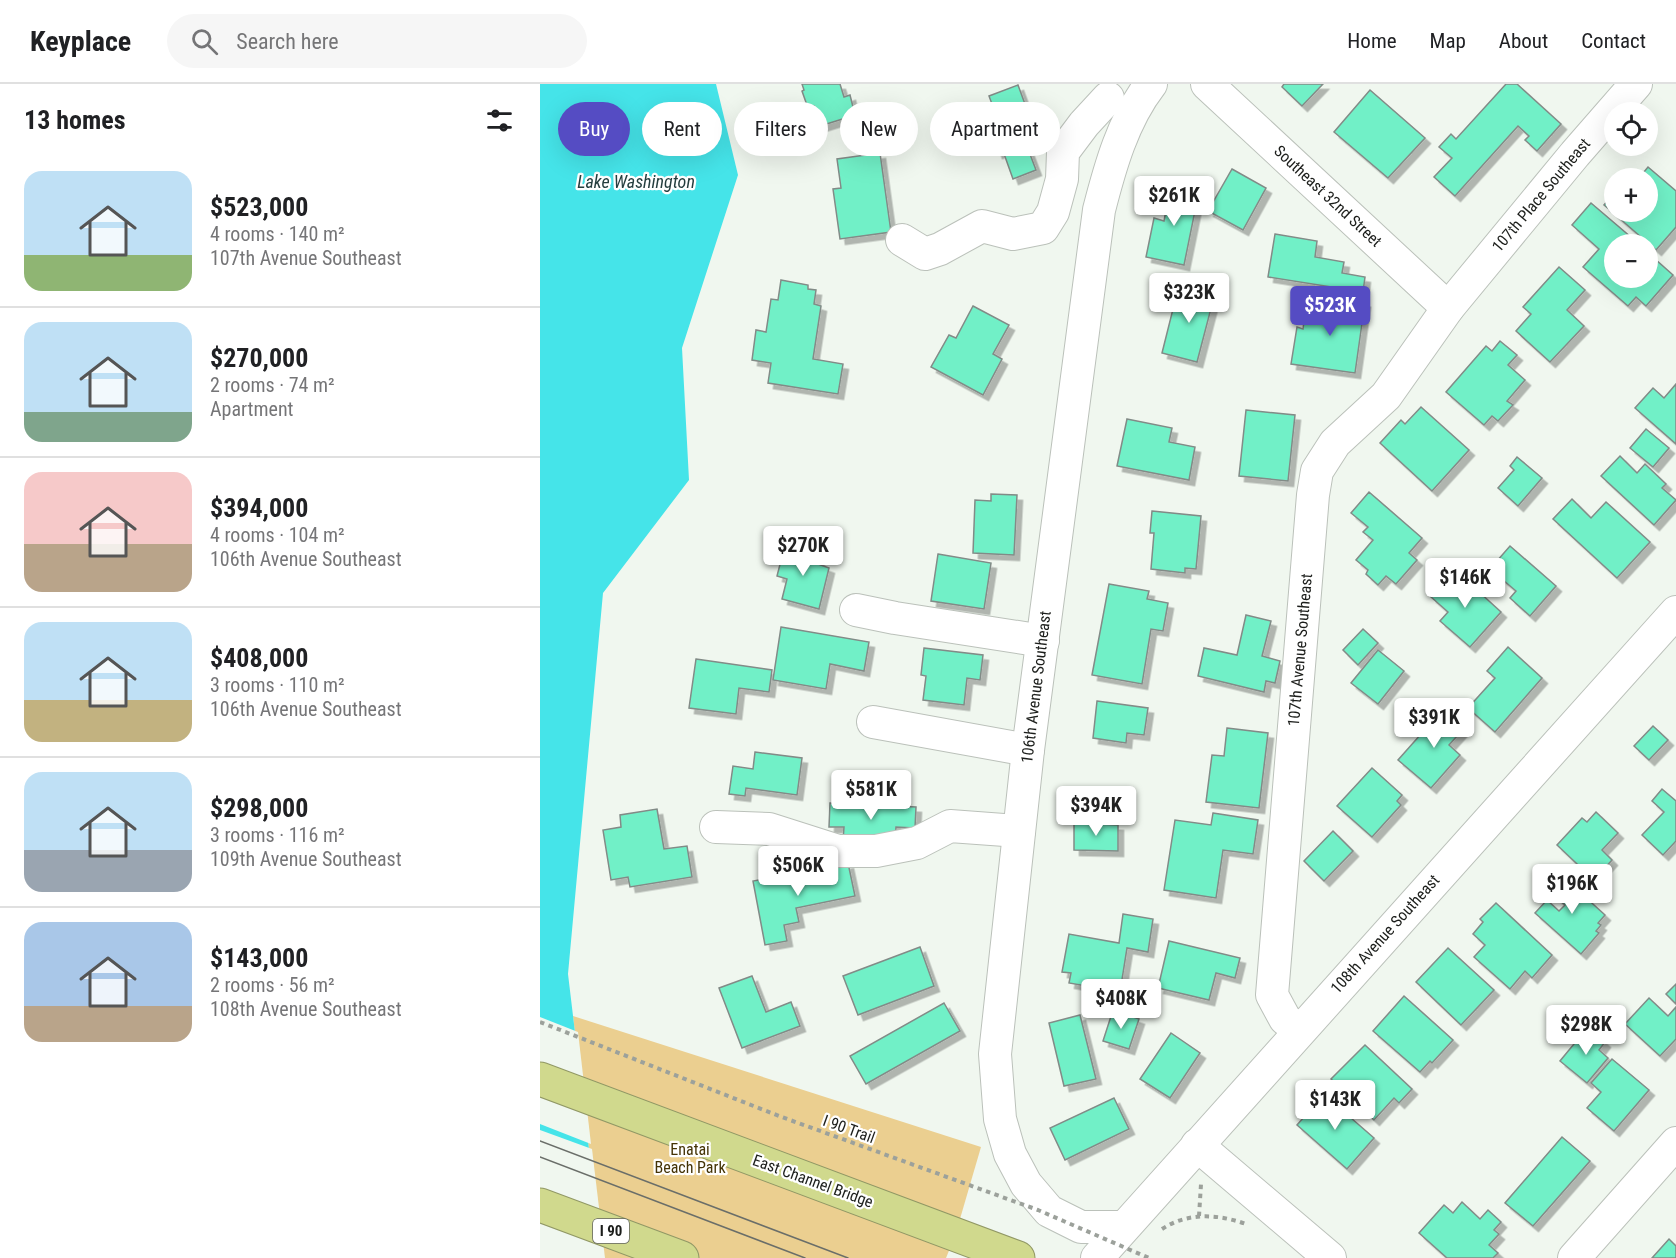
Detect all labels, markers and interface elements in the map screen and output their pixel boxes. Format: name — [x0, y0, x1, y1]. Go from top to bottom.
search box — [167, 14, 587, 68]
text: Keyplace — [30, 25, 131, 58]
icon: search — [188, 25, 221, 58]
text: Search here — [236, 29, 339, 54]
text: Home — [1347, 29, 1397, 53]
text: Map — [1430, 29, 1466, 53]
text: About — [1499, 29, 1548, 53]
text: Contact — [1581, 29, 1646, 53]
chip: Buy — [558, 102, 630, 156]
chip: Rent — [642, 102, 722, 156]
chip: Filters — [734, 102, 828, 156]
chip: New — [840, 102, 918, 156]
chip: Apartment — [930, 102, 1060, 156]
map controls — [1604, 102, 1658, 288]
button: locate — [1604, 102, 1658, 156]
icon: filters — [483, 104, 516, 137]
text: 13 homes — [24, 105, 126, 135]
street label: 107th Place Southeast — [1488, 134, 1594, 256]
street label: Southeast 32nd Street — [1270, 141, 1386, 251]
button: + — [1604, 168, 1658, 222]
water label: Lake Washington — [577, 171, 695, 192]
pin: $261K — [1132, 176, 1216, 227]
text: $261K — [1148, 183, 1200, 207]
text: $523,000 — [210, 192, 308, 222]
icon: home — [72, 195, 144, 267]
text: 4 rooms · 140 m² — [210, 222, 345, 246]
button: − — [1604, 234, 1658, 288]
text: 107th Avenue Southeast — [210, 246, 402, 270]
pin: $323K — [1147, 273, 1231, 324]
text: $323K — [1163, 280, 1215, 304]
pin: $523K — [1288, 286, 1372, 337]
text: $523K — [1304, 293, 1356, 317]
text: $270,000 — [210, 343, 308, 373]
icon: home — [72, 346, 144, 418]
text: 2 rooms · 74 m² — [210, 373, 335, 397]
text: Apartment — [210, 397, 294, 421]
text: $394,000 — [210, 493, 308, 523]
icon: home — [72, 496, 144, 568]
text: 4 rooms · 104 m² — [210, 523, 345, 547]
pin: $270K — [761, 526, 845, 577]
text: $270K — [777, 533, 829, 557]
text: 106th Avenue Southeast — [210, 547, 402, 571]
pin: $146K — [1423, 558, 1507, 609]
text: $146K — [1439, 565, 1491, 589]
street label: 107th Avenue Southeast — [1284, 573, 1316, 727]
street label: 106th Avenue Southeast — [1017, 610, 1055, 764]
text: $408,000 — [210, 643, 308, 673]
icon: home — [72, 646, 144, 718]
text: 3 rooms · 110 m² — [210, 673, 345, 697]
text: 106th Avenue Southeast — [210, 697, 402, 721]
pin: $391K — [1392, 698, 1476, 749]
text: $391K — [1408, 705, 1460, 729]
pin: $581K — [829, 770, 913, 821]
text: $581K — [845, 777, 897, 801]
pin: $394K — [1054, 786, 1138, 837]
text: $298,000 — [210, 793, 308, 823]
text: $394K — [1070, 793, 1122, 817]
icon: home — [72, 796, 144, 868]
text: 3 rooms · 116 m² — [210, 823, 345, 847]
pin: $506K — [756, 846, 840, 897]
text: 109th Avenue Southeast — [210, 847, 402, 871]
text: $506K — [772, 853, 824, 877]
pin: $196K — [1530, 864, 1614, 915]
street label: 108th Avenue Southeast — [1327, 870, 1444, 997]
text: $196K — [1546, 871, 1598, 895]
text: $143,000 — [210, 943, 308, 973]
icon: home — [72, 946, 144, 1018]
text: 2 rooms · 56 m² — [210, 973, 335, 997]
pin: $408K — [1079, 979, 1163, 1030]
text: $408K — [1095, 986, 1147, 1010]
text: 108th Avenue Southeast — [210, 997, 402, 1021]
pin: $298K — [1544, 1005, 1628, 1056]
text: $298K — [1560, 1012, 1612, 1036]
pin: $143K — [1293, 1080, 1377, 1131]
text: $143K — [1309, 1087, 1361, 1111]
street label: I 90 Trail — [820, 1111, 878, 1147]
park label: Enatai Beach Park — [654, 1140, 726, 1177]
street label: East Channel Bridge — [750, 1150, 876, 1212]
road number: I 90 — [593, 1219, 629, 1243]

